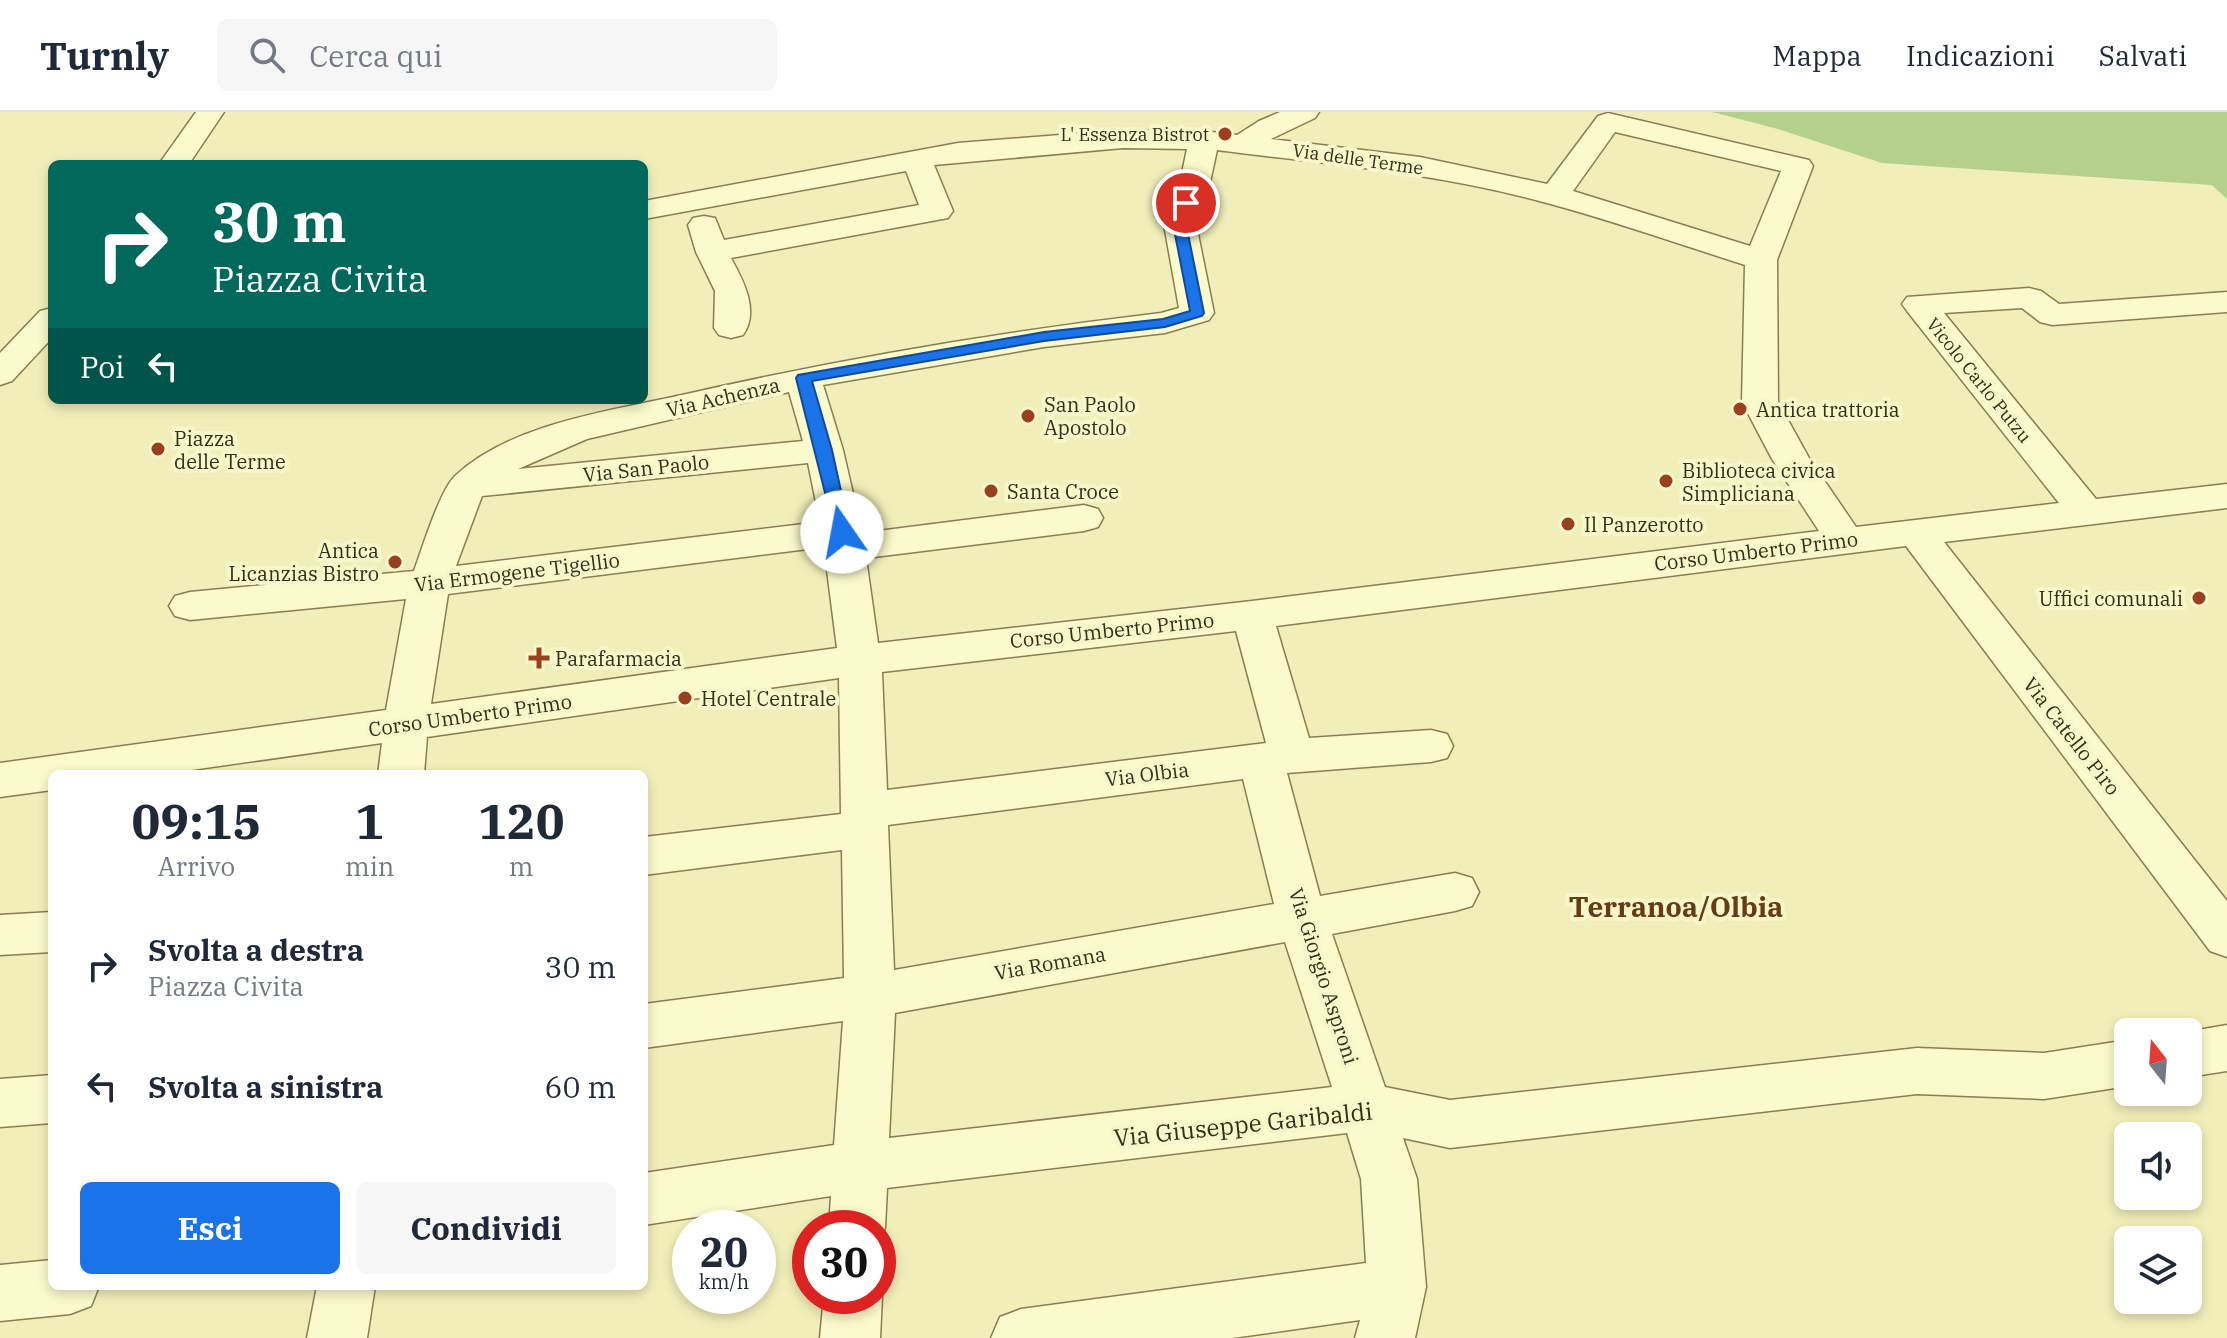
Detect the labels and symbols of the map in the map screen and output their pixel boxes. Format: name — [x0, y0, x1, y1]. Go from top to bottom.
place label: L' Essenza Bistrot — [1061, 123, 1209, 146]
marker: L' Essenza Bistrot — [1216, 125, 1234, 143]
street label: Via delle Terme — [1291, 138, 1425, 180]
pin — [1152, 169, 1220, 237]
street label: Vicolo Carlo Putzu — [1922, 313, 2036, 447]
street label: Via Achenza — [664, 371, 782, 423]
place label: San Paolo Apostolo — [1044, 391, 1136, 441]
place label: Antica trattoria — [1756, 396, 1900, 423]
marker: Antica trattoria — [1731, 400, 1749, 418]
marker: San Paolo Apostolo — [1019, 407, 1037, 425]
place label: Piazza delle Terme — [174, 425, 286, 475]
marker: Piazza delle Terme — [149, 440, 167, 458]
street label: Via San Paolo — [582, 448, 710, 488]
place label: Biblioteca civica Simpliciana — [1682, 457, 1836, 507]
marker: Biblioteca civica Simpliciana — [1657, 472, 1675, 490]
place label: Santa Croce — [1007, 478, 1119, 505]
marker: Santa Croce — [982, 482, 1000, 500]
position arrow — [800, 490, 884, 574]
place label: Il Panzerotto — [1584, 511, 1703, 538]
marker: Il Panzerotto — [1559, 515, 1577, 533]
street label: Corso Umberto Primo — [1653, 525, 1859, 577]
place label: Antica Licanzias Bistro — [229, 537, 379, 587]
street label: Via Ermogene Tigellio — [413, 546, 621, 598]
marker: Antica Licanzias Bistro — [386, 553, 404, 571]
place label: Uffici comunali — [2039, 585, 2183, 612]
marker: Uffici comunali — [2190, 589, 2208, 607]
street label: Corso Umberto Primo — [1009, 606, 1215, 654]
place label: Parafarmacia — [555, 645, 682, 672]
marker: Parafarmacia — [530, 649, 548, 667]
street label: Via Catello Piro — [2017, 671, 2127, 801]
place label: Hotel Centrale — [701, 685, 836, 712]
street label: Corso Umberto Primo — [367, 687, 573, 743]
marker: Hotel Centrale — [676, 689, 694, 707]
street label: Via Olbia — [1104, 755, 1191, 793]
street label: Via Giorgio Asproni — [1283, 884, 1365, 1068]
district label: Terranoa/Olbia — [1569, 888, 1783, 925]
street label: Via Romana — [992, 940, 1108, 986]
north arrow — [2114, 1018, 2202, 1106]
street label: Via Giuseppe Garibaldi — [1112, 1095, 1374, 1153]
speed limit sign: 30 — [792, 1210, 896, 1314]

